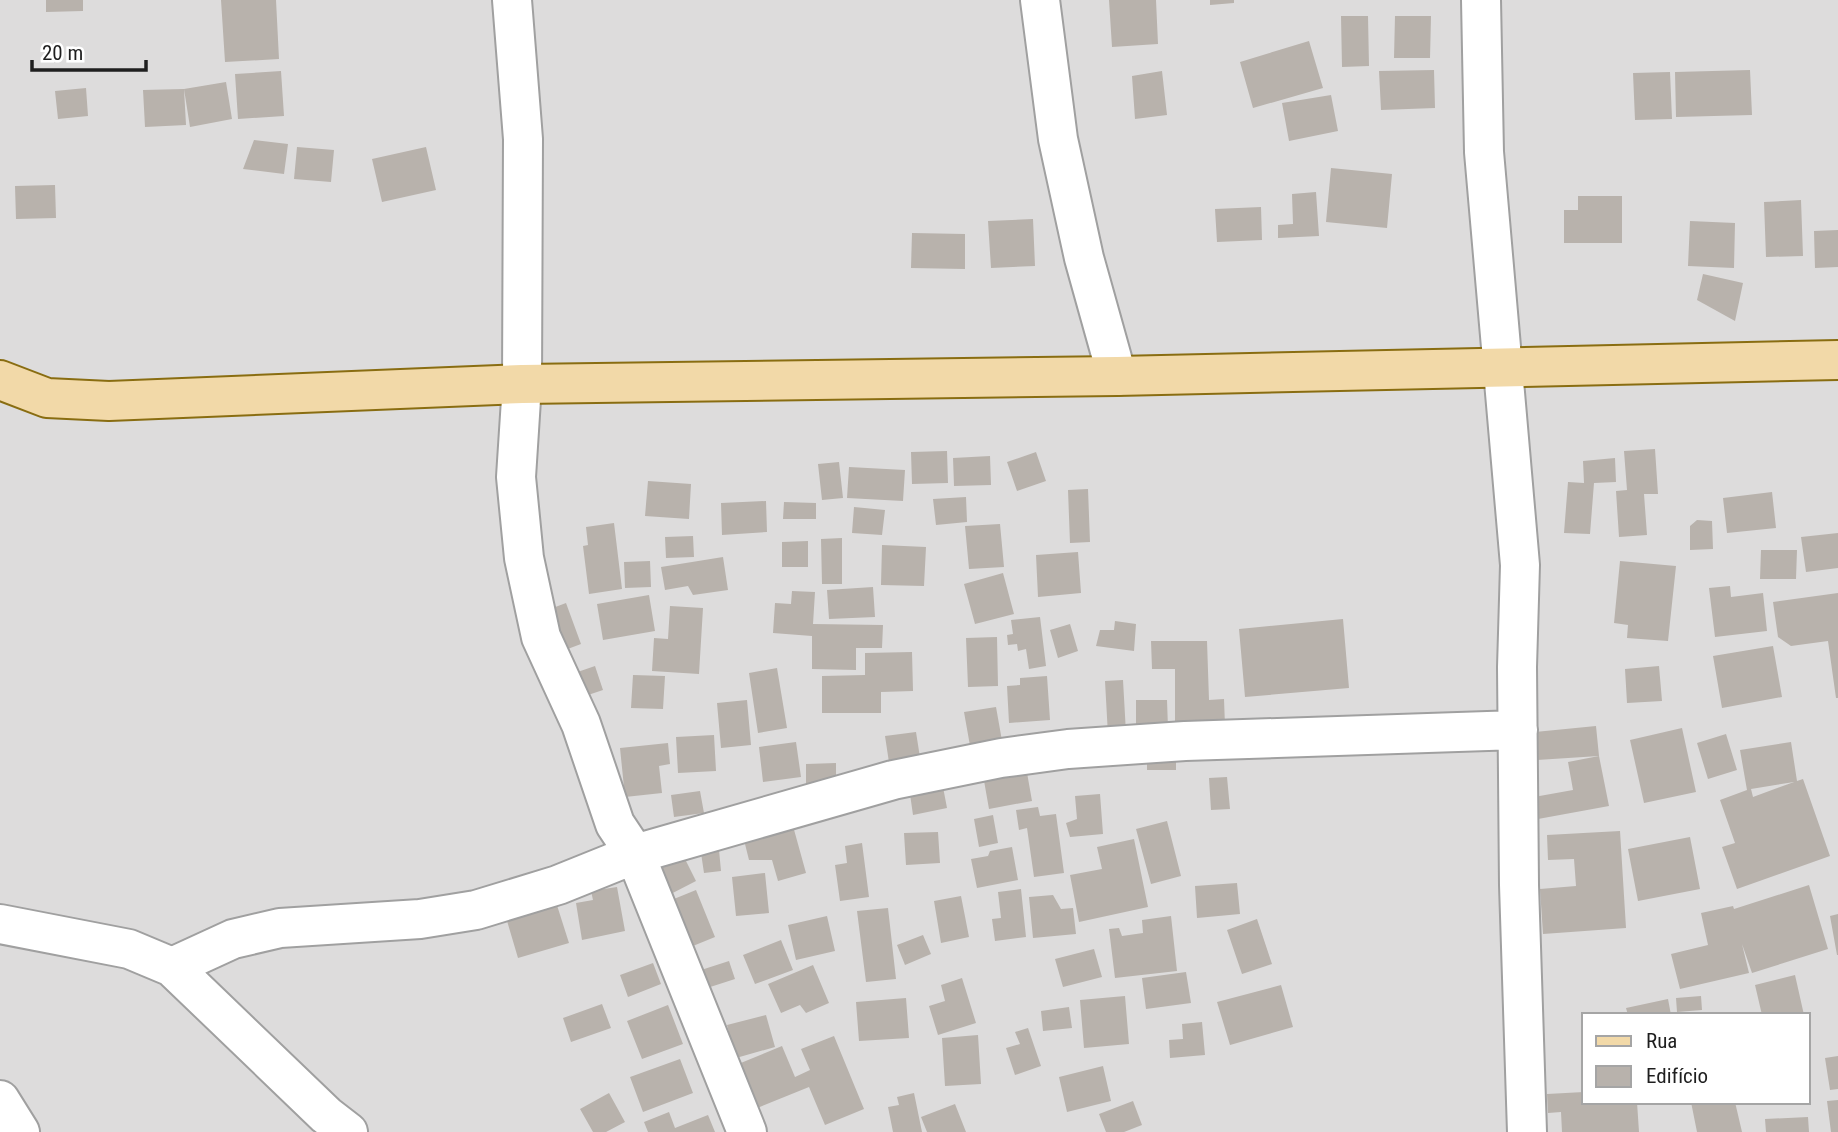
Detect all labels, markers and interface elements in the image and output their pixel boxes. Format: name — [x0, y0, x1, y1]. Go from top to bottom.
scale bar — [32, 28, 145, 72]
text: 20 m — [42, 41, 83, 65]
legend — [1582, 1013, 1810, 1104]
text: Rua — [1646, 1029, 1677, 1053]
text: Edifício — [1646, 1064, 1708, 1088]

